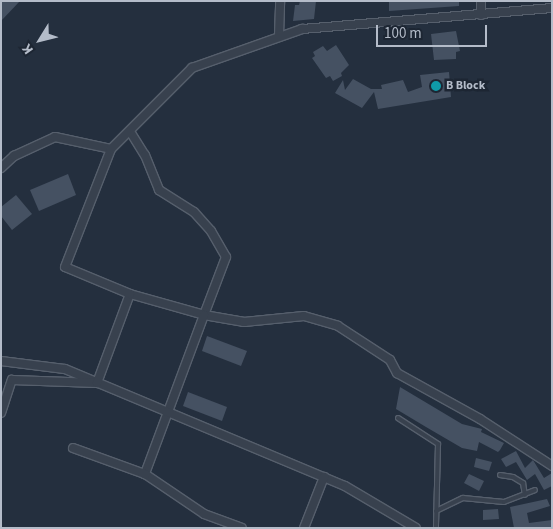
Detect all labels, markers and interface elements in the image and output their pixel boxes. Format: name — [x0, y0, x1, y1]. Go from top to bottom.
north arrow — [15, 15, 65, 65]
scale bar — [378, 15, 489, 47]
text: 100 m — [384, 23, 422, 44]
text: K — [17, 39, 38, 58]
place label: B Block — [446, 79, 485, 93]
marker: B Block — [430, 80, 442, 92]

